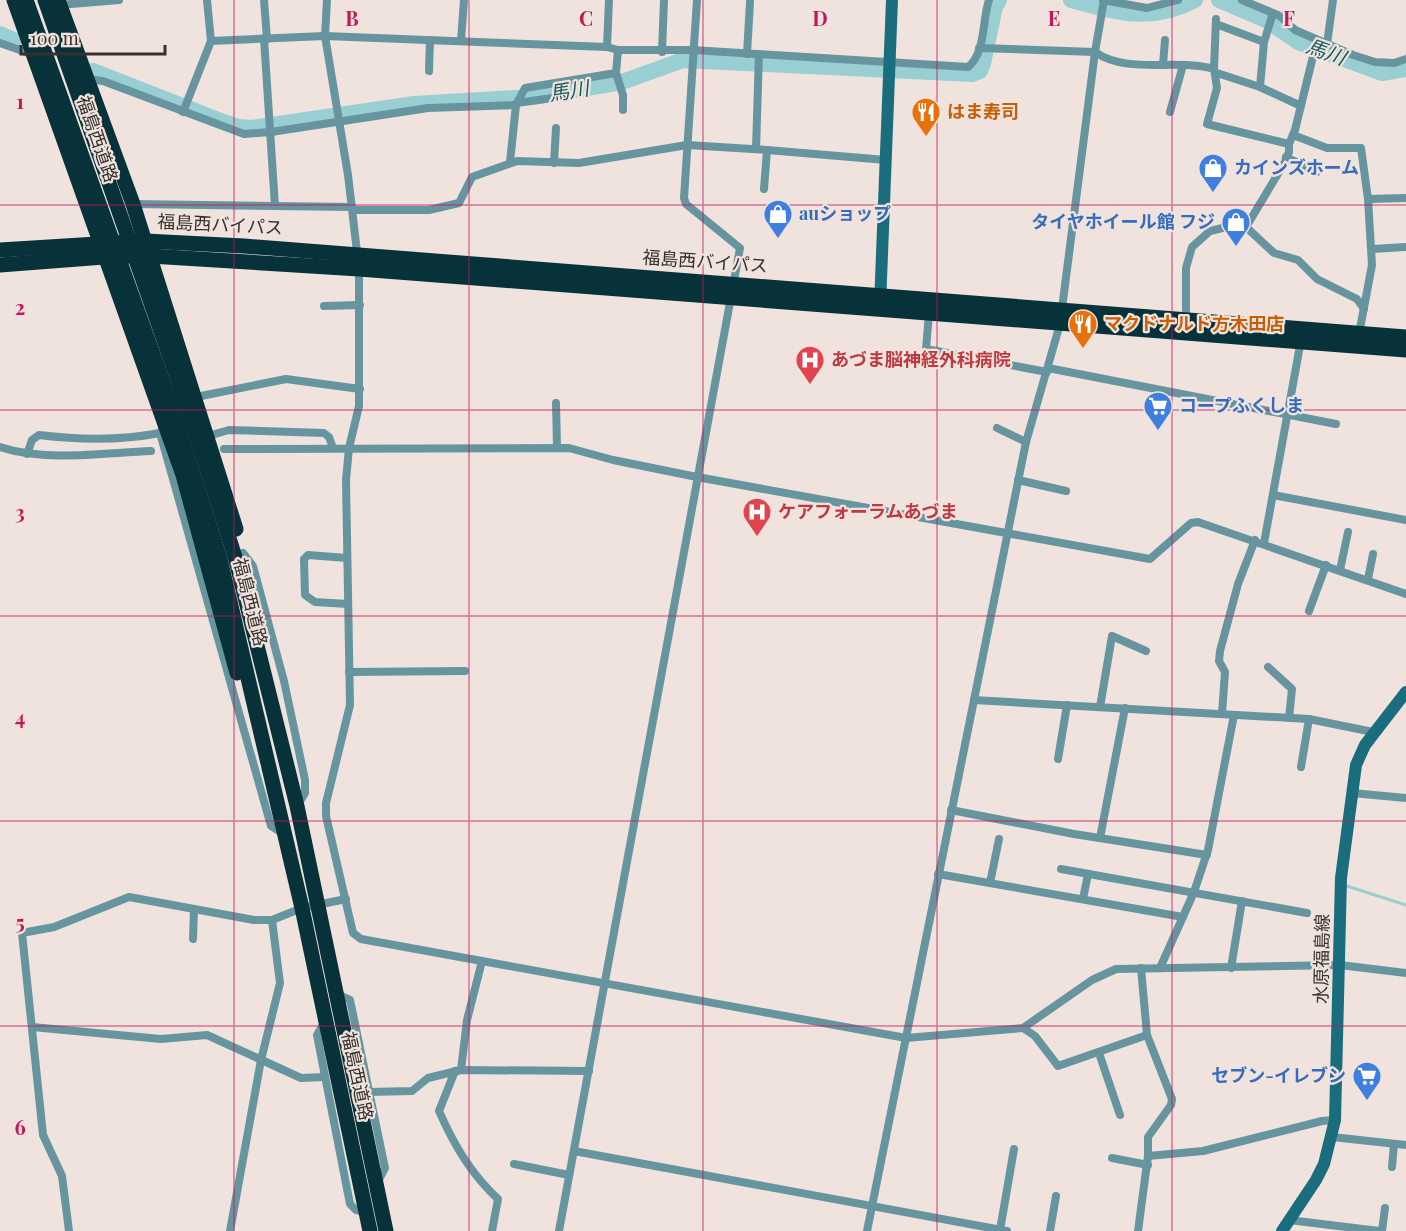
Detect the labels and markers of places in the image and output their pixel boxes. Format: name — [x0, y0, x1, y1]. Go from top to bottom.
restaurant icon: はま寿司 — [910, 96, 942, 138]
place label: はま寿司 — [947, 99, 1019, 123]
shop icon: カインズホーム — [1197, 152, 1229, 194]
place label: カインズホーム — [1234, 155, 1359, 179]
shop icon: auショップ — [762, 198, 794, 240]
place label: auショップ — [799, 201, 891, 225]
shop icon: タイヤホイール館 フジ — [1220, 206, 1252, 248]
place label: タイヤホイール館 フジ — [1031, 209, 1215, 233]
restaurant icon: マクドナルド方木田店 — [1067, 308, 1099, 350]
place label: マクドナルド方木田店 — [1104, 311, 1284, 335]
hospital icon: あづま脳神経外科病院 — [794, 344, 826, 386]
place label: あづま脳神経外科病院 — [831, 347, 1011, 371]
supermarket icon: コープふくしま — [1142, 390, 1174, 432]
place label: コープふくしま — [1179, 393, 1304, 417]
hospital icon: ケアフォーラムあづま — [741, 496, 773, 538]
place label: ケアフォーラムあづま — [778, 499, 957, 523]
supermarket icon: セブン-イレブン — [1351, 1060, 1383, 1102]
place label: セブン-イレブン — [1211, 1063, 1346, 1087]

